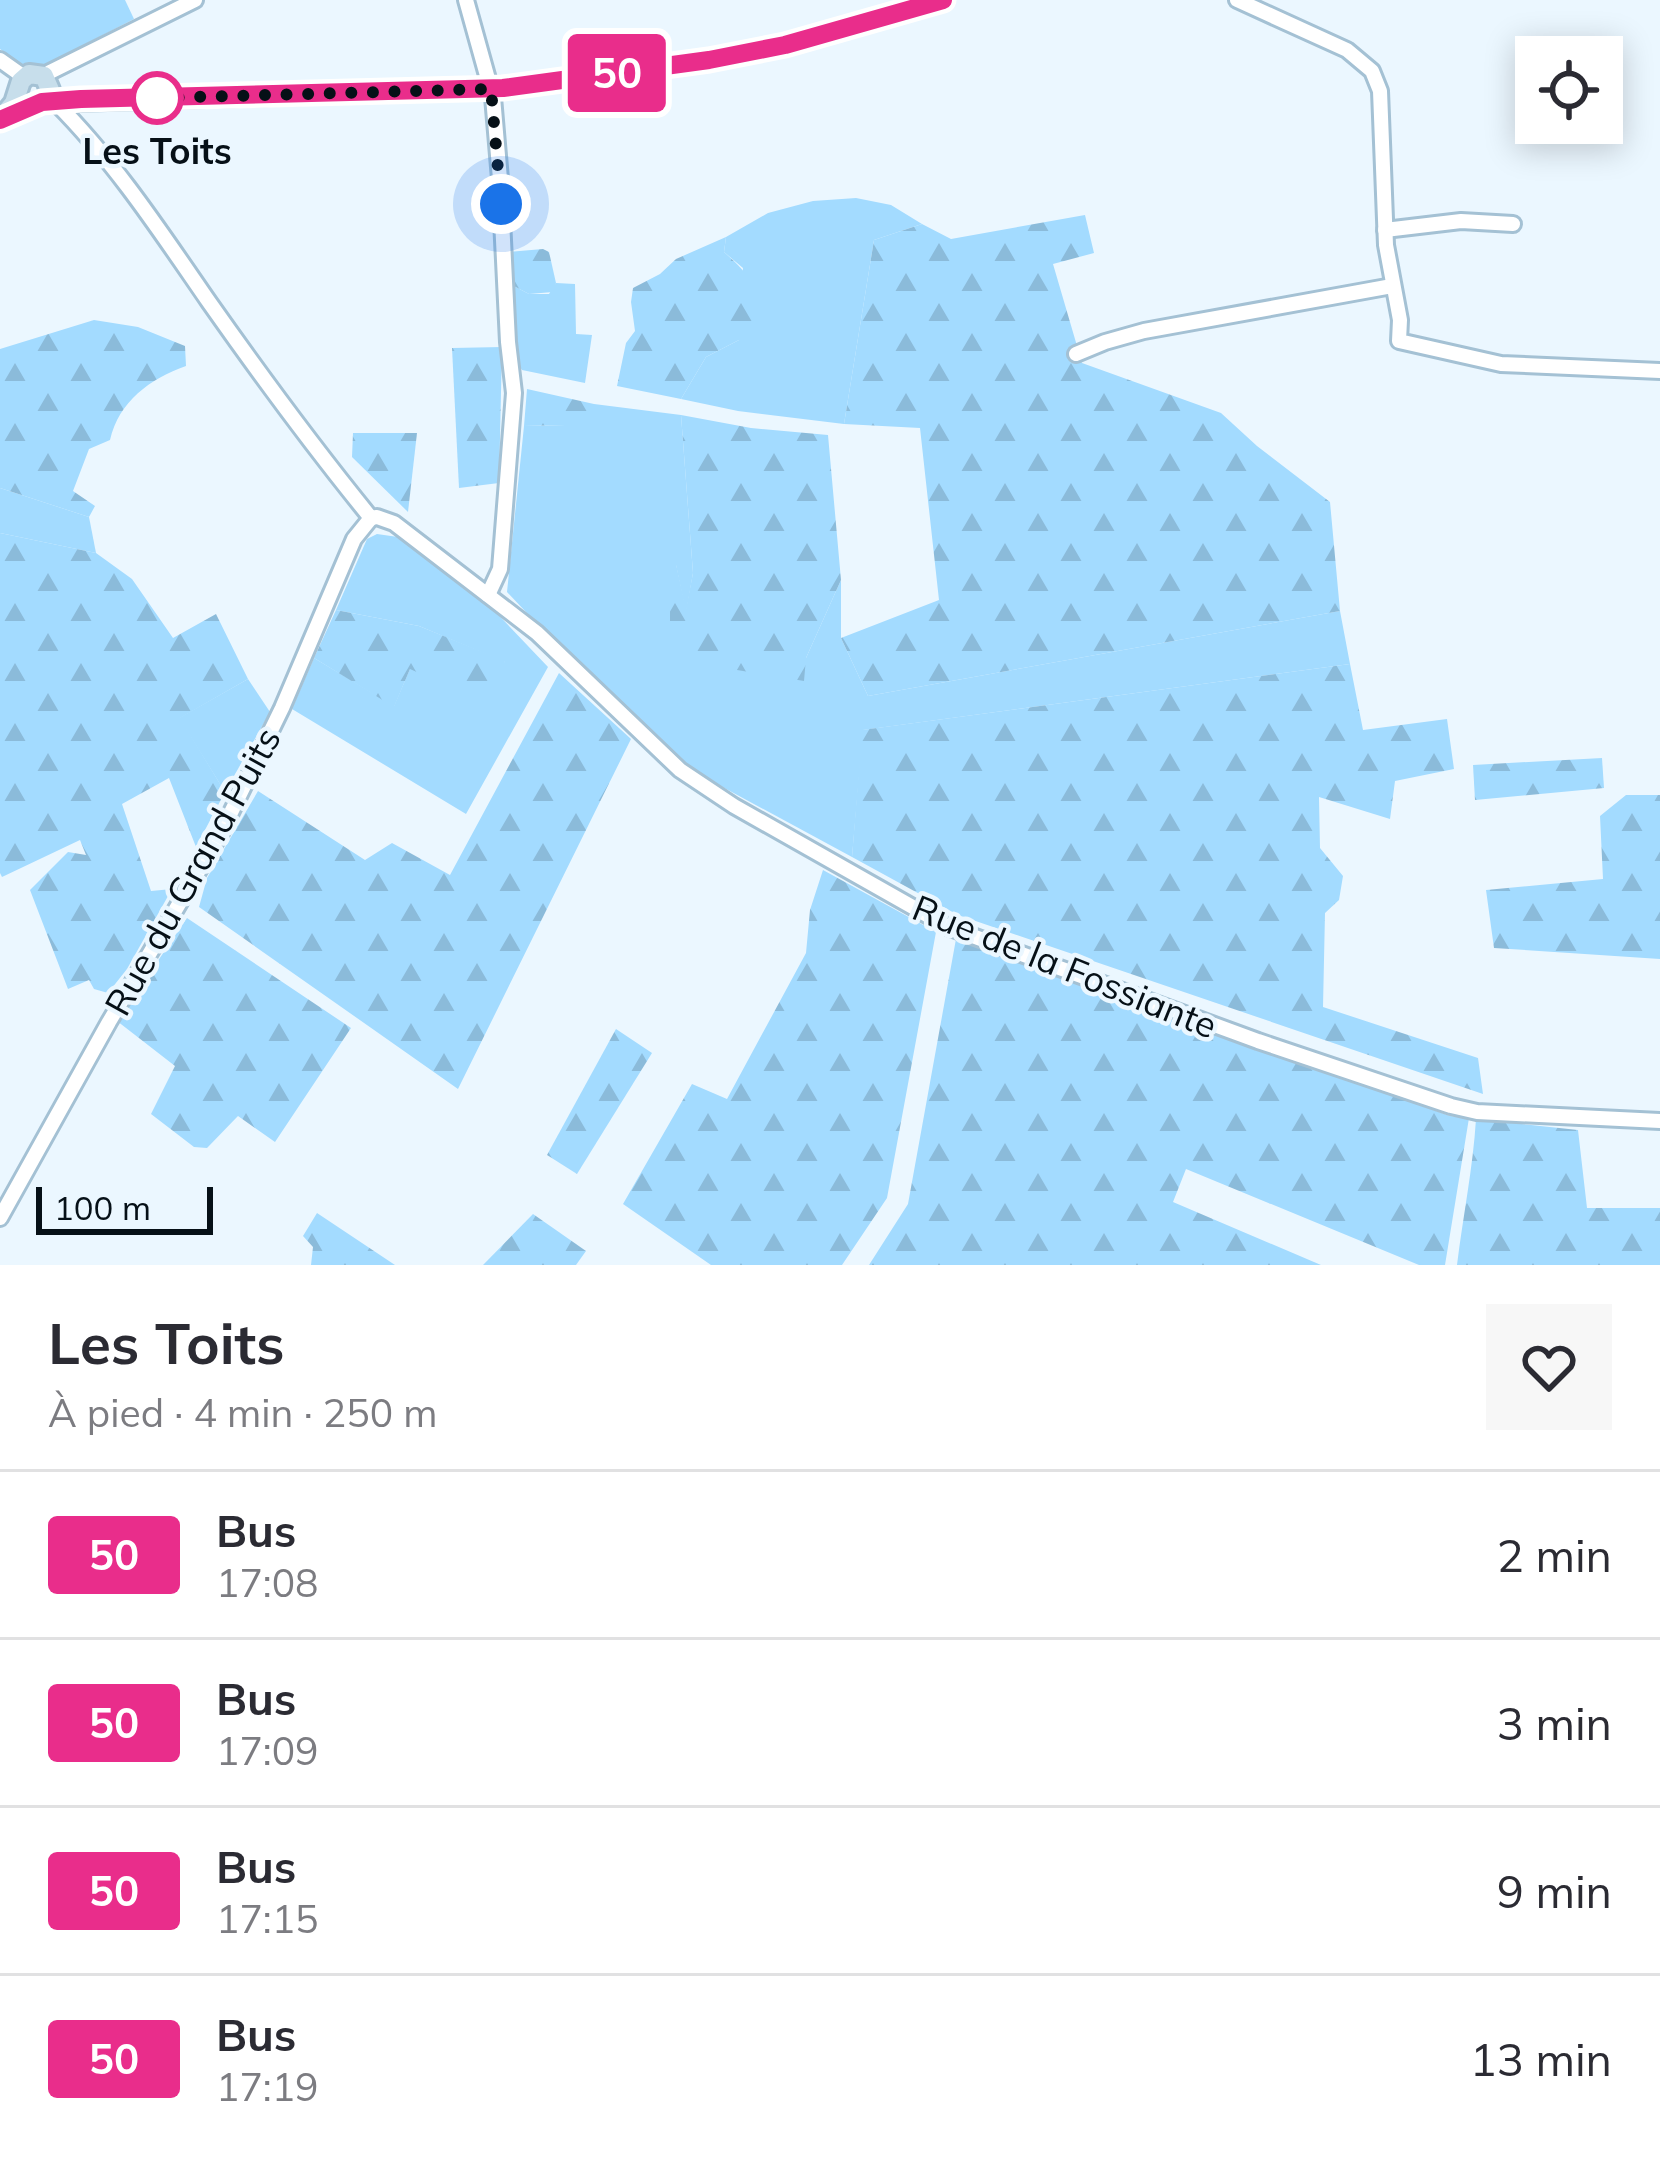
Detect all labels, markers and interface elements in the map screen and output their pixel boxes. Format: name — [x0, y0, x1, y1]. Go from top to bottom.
line badge: 50 — [563, 34, 671, 112]
map controls — [1515, 36, 1623, 144]
button: locate — [1515, 36, 1623, 144]
text: 50 — [592, 46, 642, 99]
marker: Les Toits — [132, 73, 182, 123]
place label: Les Toits — [82, 128, 232, 173]
your location — [471, 174, 531, 234]
street label: Rue du Grand Puits — [94, 719, 290, 1023]
street label: Rue de la Fossiante — [906, 884, 1224, 1048]
scale bar — [36, 1181, 213, 1234]
text: 100 m — [54, 1187, 151, 1228]
button: heart — [1486, 1304, 1612, 1430]
text: Les Toits — [48, 1307, 285, 1378]
text: À pied · 4 min · 250 m — [48, 1388, 437, 1437]
text: Bus — [216, 1502, 296, 1558]
text: 2 min — [1497, 1527, 1612, 1583]
text: 50 — [89, 1528, 139, 1581]
text: 17:08 — [216, 1558, 319, 1607]
text: Bus — [216, 1670, 296, 1726]
text: 3 min — [1497, 1695, 1612, 1751]
text: 50 — [89, 1696, 139, 1749]
text: 17:09 — [216, 1726, 319, 1775]
text: Bus — [216, 1838, 296, 1894]
text: 9 min — [1497, 1863, 1612, 1919]
text: 50 — [89, 1864, 139, 1917]
text: 17:15 — [216, 1894, 319, 1943]
text: Bus — [216, 2006, 296, 2062]
text: 13 min — [1470, 2031, 1612, 2087]
text: 50 — [89, 2032, 139, 2085]
text: 17:19 — [216, 2062, 319, 2111]

